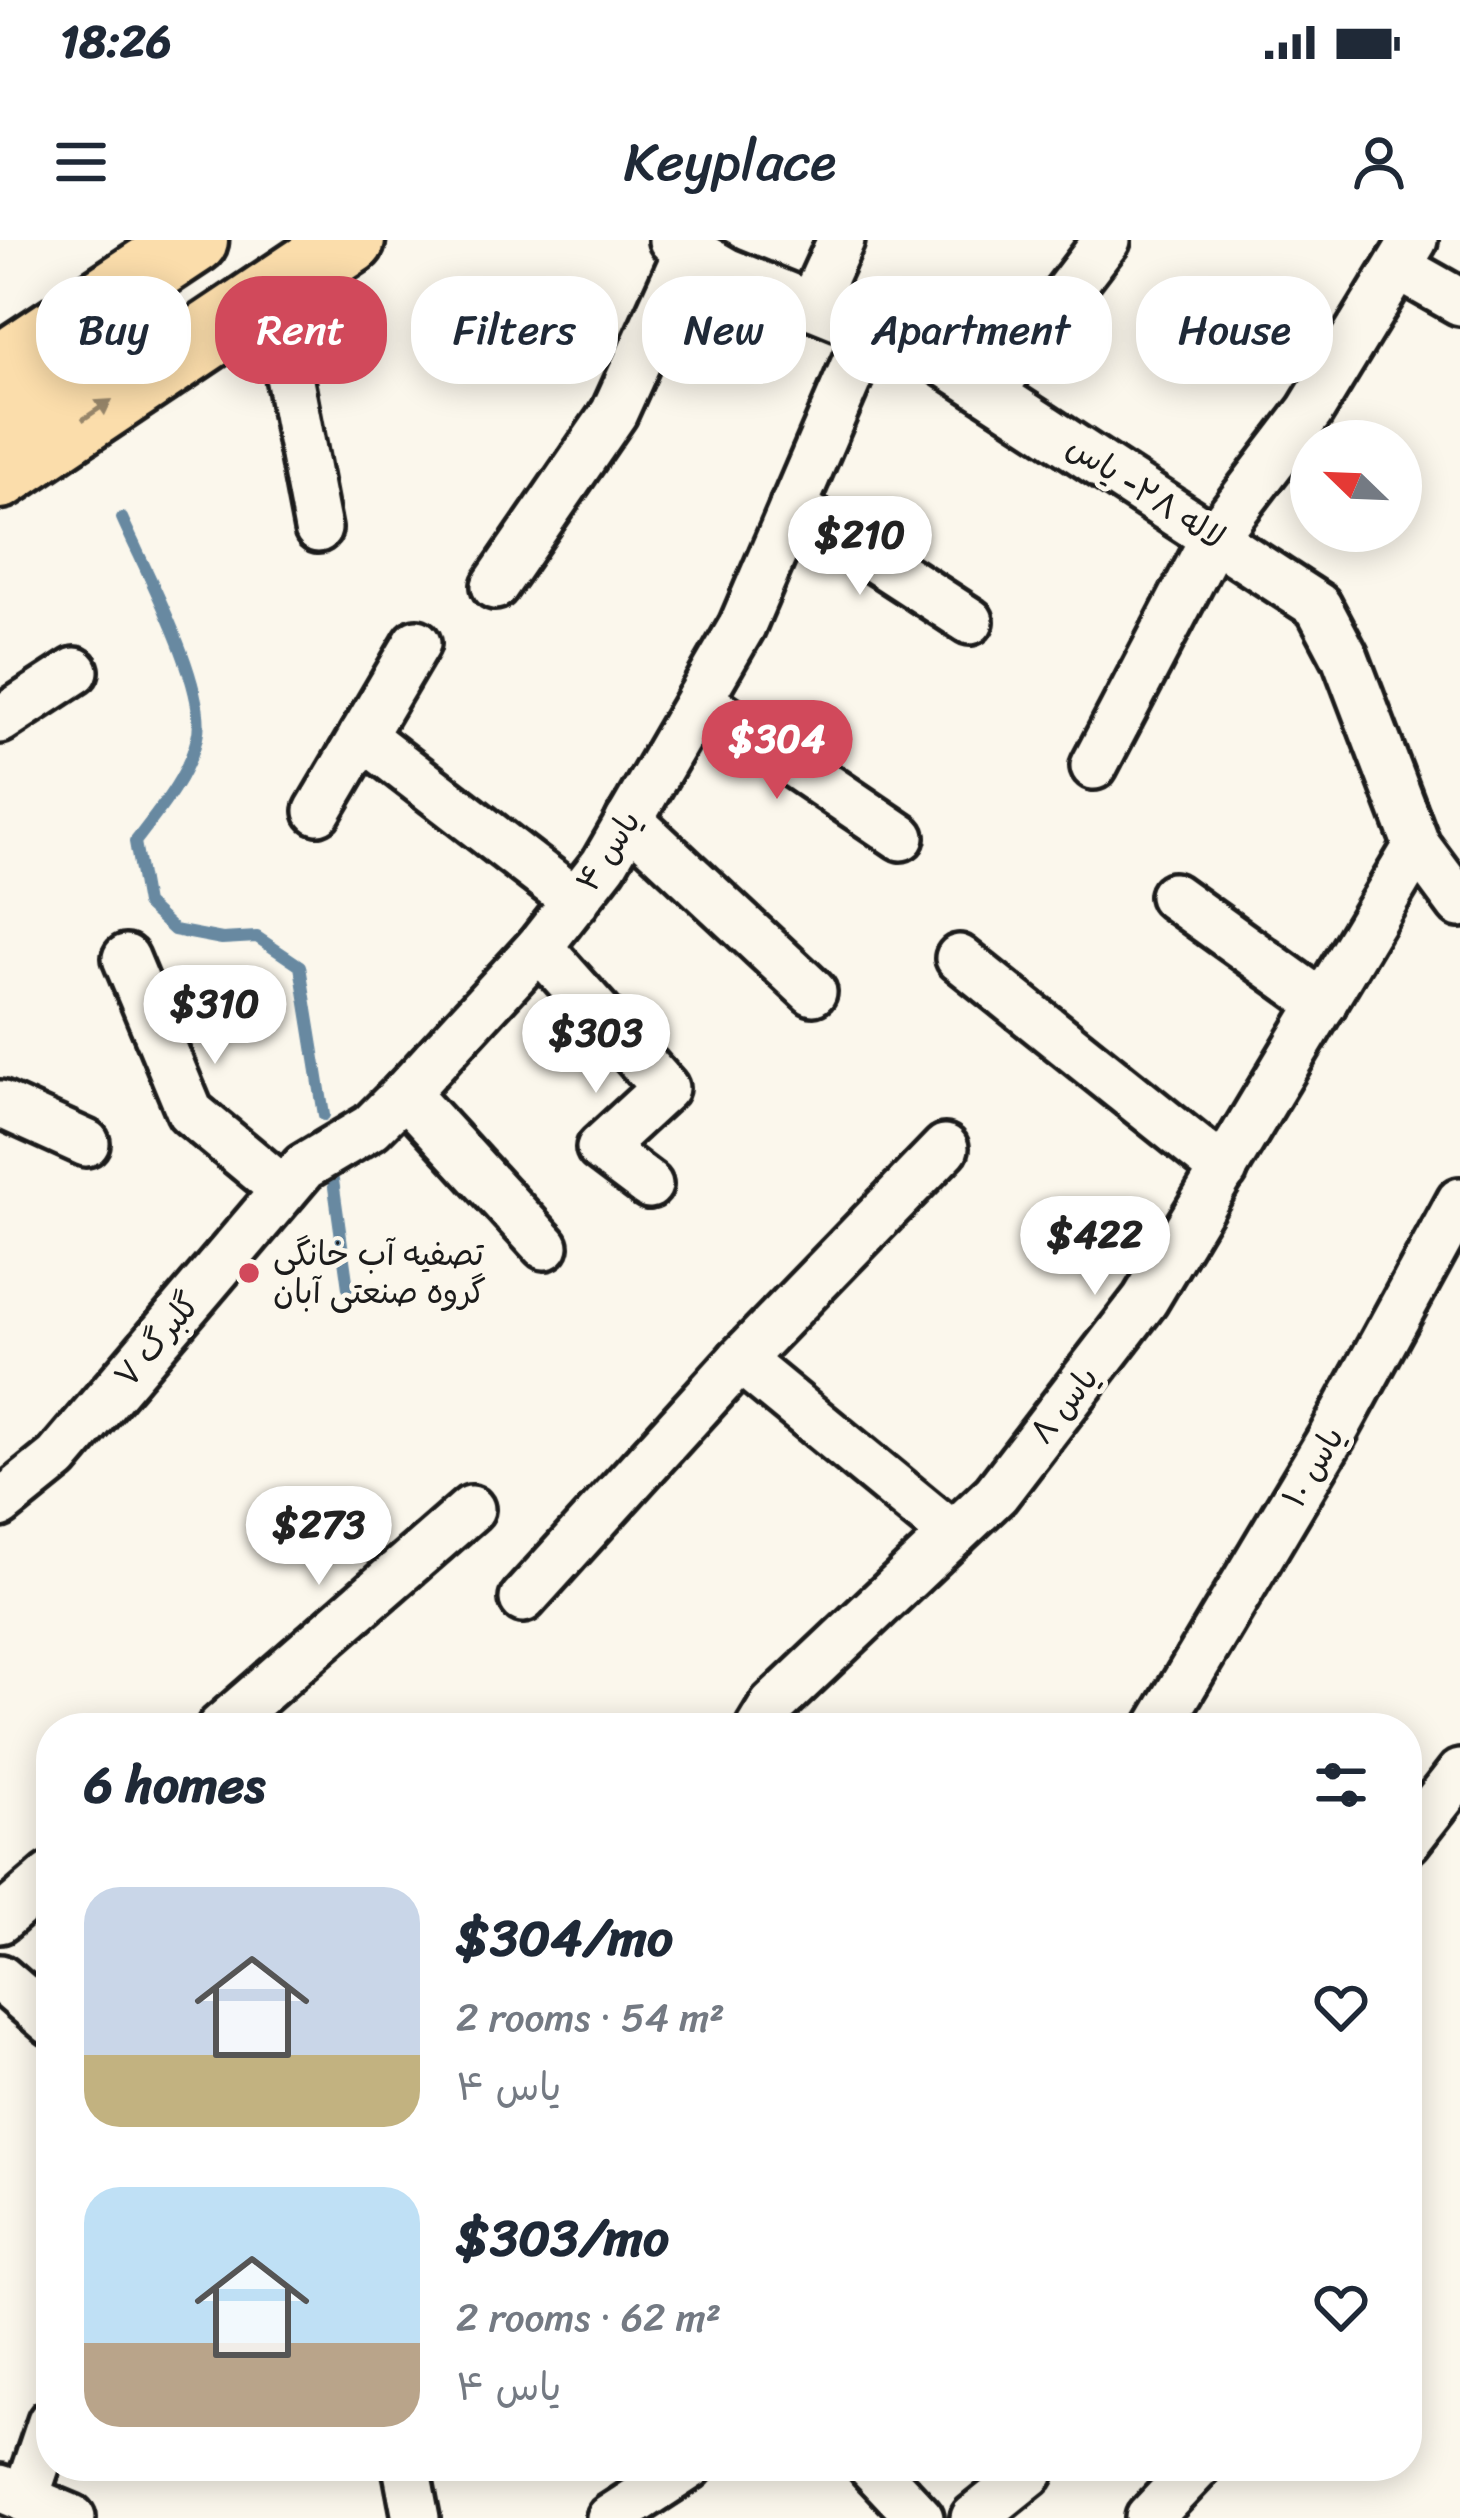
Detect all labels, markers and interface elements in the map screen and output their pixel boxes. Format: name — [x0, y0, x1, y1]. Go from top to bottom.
text: 18:26 — [60, 2, 172, 82]
text: Keyplace — [624, 114, 836, 210]
icon: menu — [48, 129, 114, 195]
icon: person — [1346, 129, 1412, 195]
chip: Buy — [36, 276, 191, 384]
chip: Rent — [215, 276, 387, 384]
chip: Filters — [411, 276, 618, 384]
chip: New — [642, 276, 806, 384]
chip: Apartment — [830, 276, 1112, 384]
chip: House — [1136, 276, 1333, 384]
one-way arrow — [81, 399, 114, 422]
street label: لاله ۲۸- یاس — [1055, 419, 1237, 565]
north arrow — [1290, 420, 1422, 552]
map controls — [1290, 420, 1422, 552]
pin: $210 — [789, 496, 931, 598]
text: $210 — [815, 500, 905, 569]
pin: $304 — [706, 700, 848, 802]
text: $304 — [729, 704, 825, 773]
street label: یاس ۴ — [559, 798, 657, 904]
pin: $310 — [144, 965, 286, 1067]
text: $310 — [170, 969, 260, 1038]
pin: $303 — [525, 994, 667, 1096]
text: $303 — [549, 998, 643, 1067]
pin: $422 — [1024, 1196, 1166, 1298]
text: $422 — [1047, 1200, 1143, 1269]
place label: تصفیه آب خانگی گروه صنعتی آبان — [273, 1225, 486, 1321]
marker: تصفیه آب خانگی گروه صنعتی آبان — [236, 1260, 262, 1286]
street label: گلبرگ ۷ — [99, 1279, 215, 1401]
street label: یاس ۸ — [1014, 1353, 1114, 1457]
street label: یاس ۱۰ — [1266, 1415, 1360, 1519]
pin: $273 — [248, 1486, 390, 1588]
text: $273 — [273, 1490, 365, 1559]
text: 6 homes — [84, 1740, 265, 1830]
icon: filters — [1308, 1752, 1374, 1818]
text: $304/mo — [456, 1893, 673, 1983]
icon: home — [180, 1935, 324, 2079]
icon: heart — [1308, 1974, 1374, 2040]
text: 2 rooms · 54 m² — [456, 1983, 725, 2052]
text: یاس ۴ — [456, 2052, 561, 2121]
text: $303/mo — [456, 2193, 669, 2283]
icon: home — [180, 2235, 324, 2379]
icon: heart — [1308, 2274, 1374, 2340]
text: 2 rooms · 62 m² — [456, 2283, 721, 2352]
text: یاس ۴ — [456, 2352, 561, 2421]

